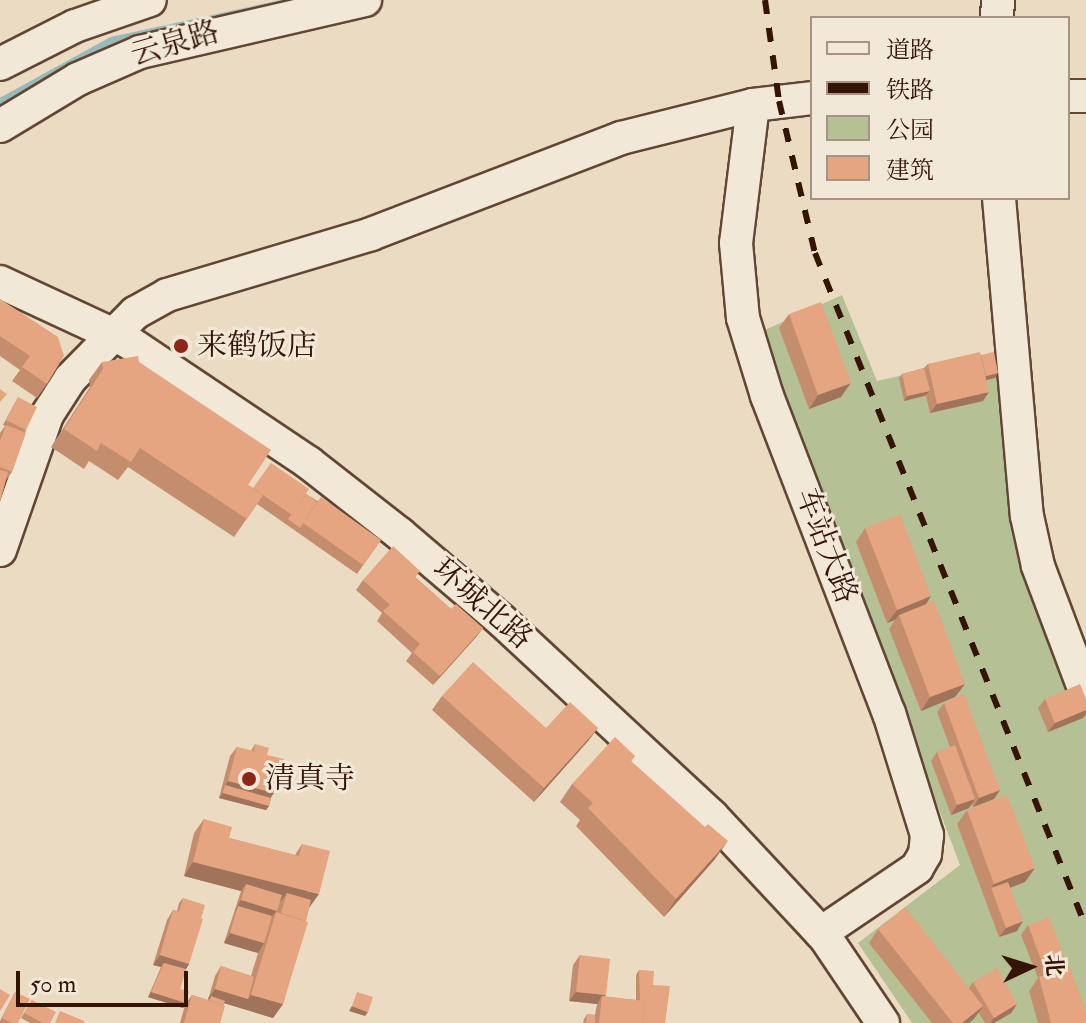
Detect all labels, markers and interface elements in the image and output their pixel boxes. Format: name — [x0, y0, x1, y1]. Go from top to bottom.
street label: 云泉路 — [127, 14, 223, 74]
legend — [810, 16, 1070, 200]
text: 道路 — [886, 35, 934, 66]
text: 铁路 — [886, 75, 934, 106]
text: 公园 — [886, 115, 934, 146]
text: 建筑 — [886, 155, 934, 186]
place label: 来鹤饭店 — [197, 328, 317, 364]
marker: 来鹤饭店 — [172, 337, 190, 355]
street label: 车站大路 — [788, 484, 864, 608]
street label: 环城北路 — [425, 551, 539, 657]
place label: 清真寺 — [265, 761, 355, 797]
marker: 清真寺 — [240, 770, 258, 788]
north arrow — [990, 927, 1070, 1007]
text: 北 — [1039, 953, 1069, 977]
scale bar — [20, 955, 192, 1005]
text: 50 m — [30, 969, 76, 1000]

